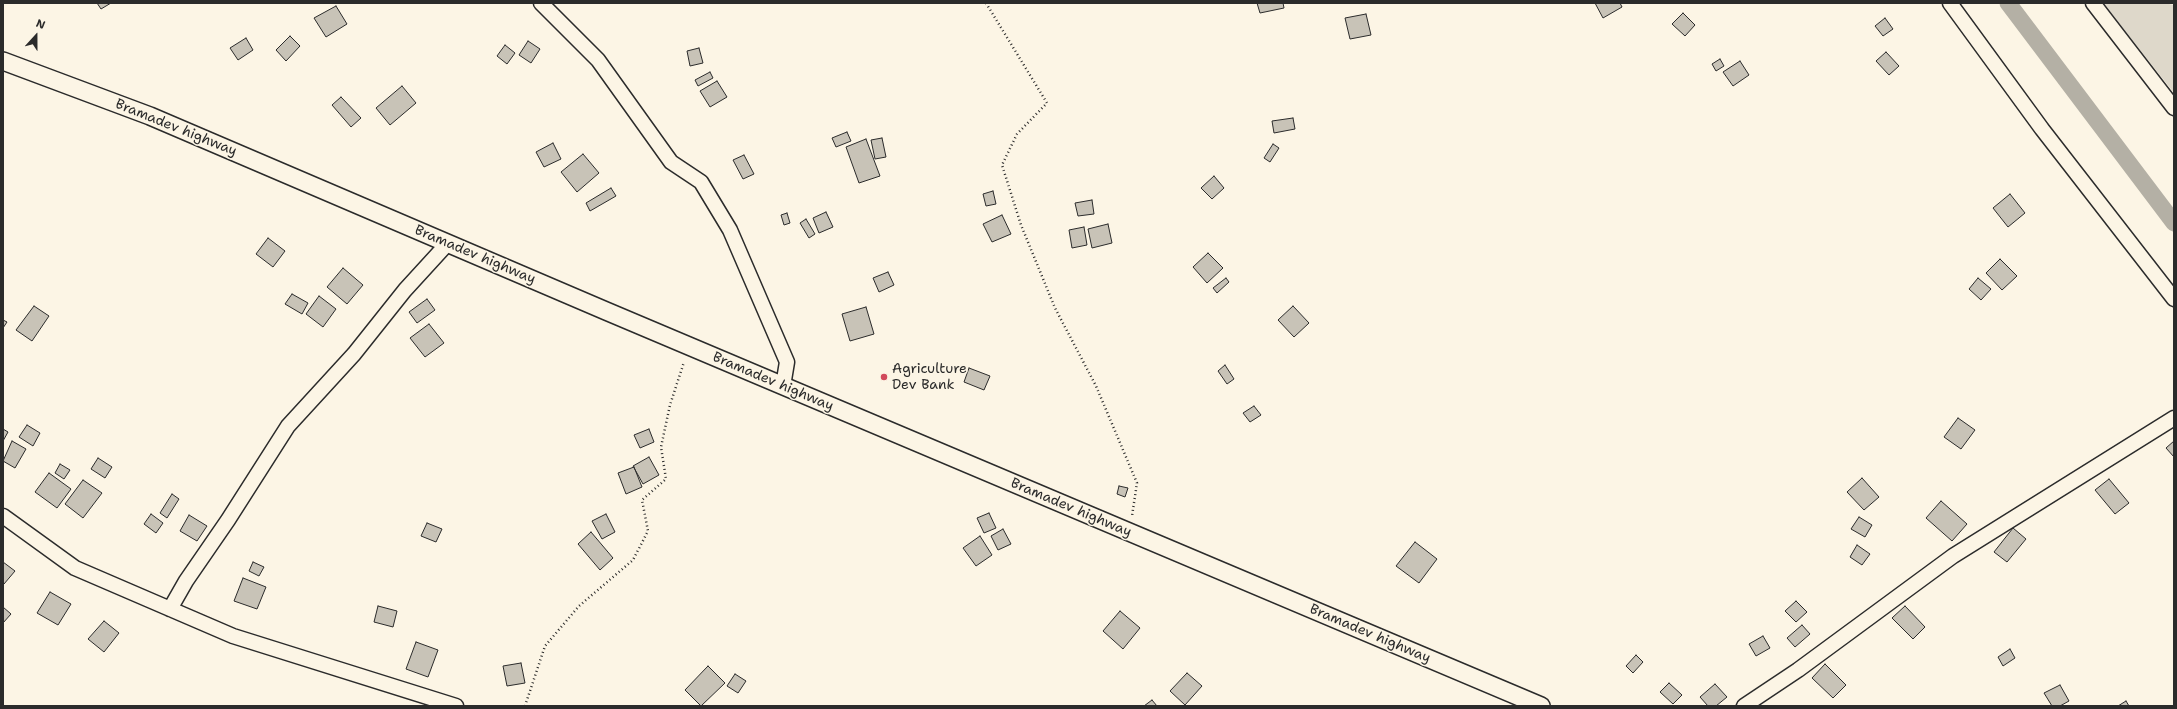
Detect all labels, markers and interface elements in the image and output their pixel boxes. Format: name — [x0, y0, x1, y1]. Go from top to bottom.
north arrow — [16, 16, 56, 56]
text: N — [34, 16, 47, 33]
street label: Bramadev highway — [113, 96, 239, 160]
street label: Bramadev highway — [412, 222, 538, 288]
street label: Bramadev highway — [710, 349, 836, 415]
place label: Agriculture Dev Bank — [892, 361, 967, 394]
marker: Agriculture Dev Bank — [879, 372, 889, 382]
street label: Bramadev highway — [1008, 475, 1134, 541]
street label: Bramadev highway — [1307, 601, 1433, 667]

